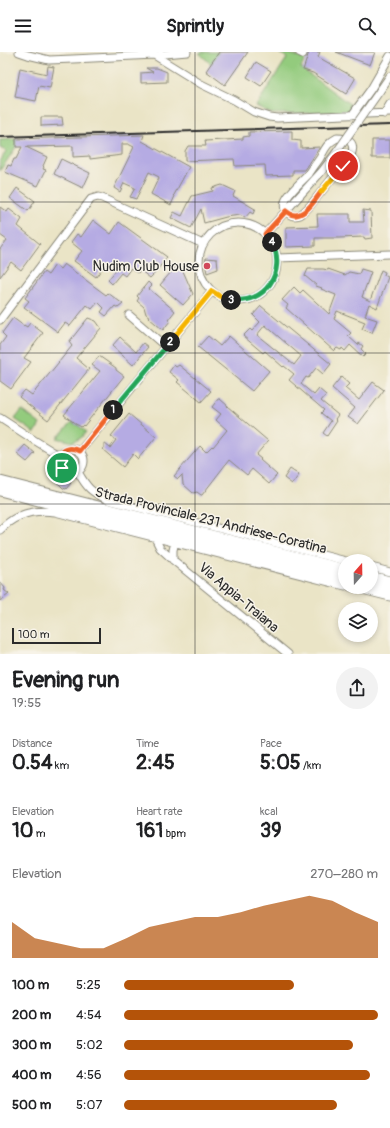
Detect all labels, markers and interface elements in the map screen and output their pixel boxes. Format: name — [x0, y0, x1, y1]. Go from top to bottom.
icon: menu — [12, 15, 34, 37]
text: Sprintly — [166, 15, 224, 38]
icon: search — [356, 15, 378, 37]
pin — [326, 149, 360, 183]
icon: check — [332, 155, 354, 177]
pin: 4 — [262, 232, 282, 252]
text: 4 — [269, 235, 275, 248]
place label: Nudim Club House — [93, 258, 199, 275]
marker: Nudim Club House — [202, 261, 212, 271]
pin: 3 — [221, 290, 241, 310]
text: 3 — [228, 293, 234, 306]
pin: 2 — [160, 332, 180, 352]
text: 2 — [167, 335, 173, 348]
pin: 1 — [103, 400, 123, 420]
text: 1 — [111, 403, 115, 416]
pin — [45, 451, 79, 485]
icon: arrive — [51, 457, 73, 479]
street label: Strada Provinciale 231 Andriese-Coratina — [93, 483, 328, 558]
north arrow — [338, 554, 378, 594]
map controls — [338, 554, 378, 642]
street label: Via Appia-Traiana — [195, 559, 282, 636]
button: layers — [338, 602, 378, 642]
scale bar — [12, 626, 101, 645]
text: 100 m — [18, 628, 49, 641]
text: Evening run — [12, 666, 120, 694]
button: share — [336, 667, 378, 709]
text: 19:55 — [12, 695, 41, 711]
text: Distance — [12, 737, 52, 750]
text: Time — [136, 737, 159, 750]
text: Pace — [260, 737, 282, 750]
text: 0.54 — [12, 750, 52, 775]
text: 2:45 — [136, 750, 175, 775]
text: 5:05 — [260, 750, 301, 775]
text: km — [52, 759, 69, 772]
text: /km — [301, 759, 321, 772]
text: Elevation — [12, 805, 54, 818]
text: Heart rate — [136, 805, 182, 818]
text: kcal — [260, 805, 278, 818]
text: 10 — [12, 818, 33, 843]
text: 161 — [136, 818, 163, 843]
text: 39 — [260, 818, 281, 843]
text: m — [33, 827, 46, 840]
text: bpm — [163, 827, 186, 840]
text: Elevation — [12, 866, 62, 882]
text: 270–280 m — [310, 866, 378, 882]
text: 100 m — [12, 977, 49, 993]
text: 5:25 — [76, 977, 101, 993]
text: 200 m — [12, 1007, 51, 1023]
text: 4:54 — [76, 1007, 102, 1023]
text: 300 m — [12, 1037, 51, 1053]
text: 5:02 — [76, 1037, 103, 1053]
text: 400 m — [12, 1067, 52, 1083]
text: 4:56 — [76, 1067, 102, 1083]
text: 500 m — [12, 1097, 51, 1113]
text: 5:07 — [76, 1097, 102, 1113]

